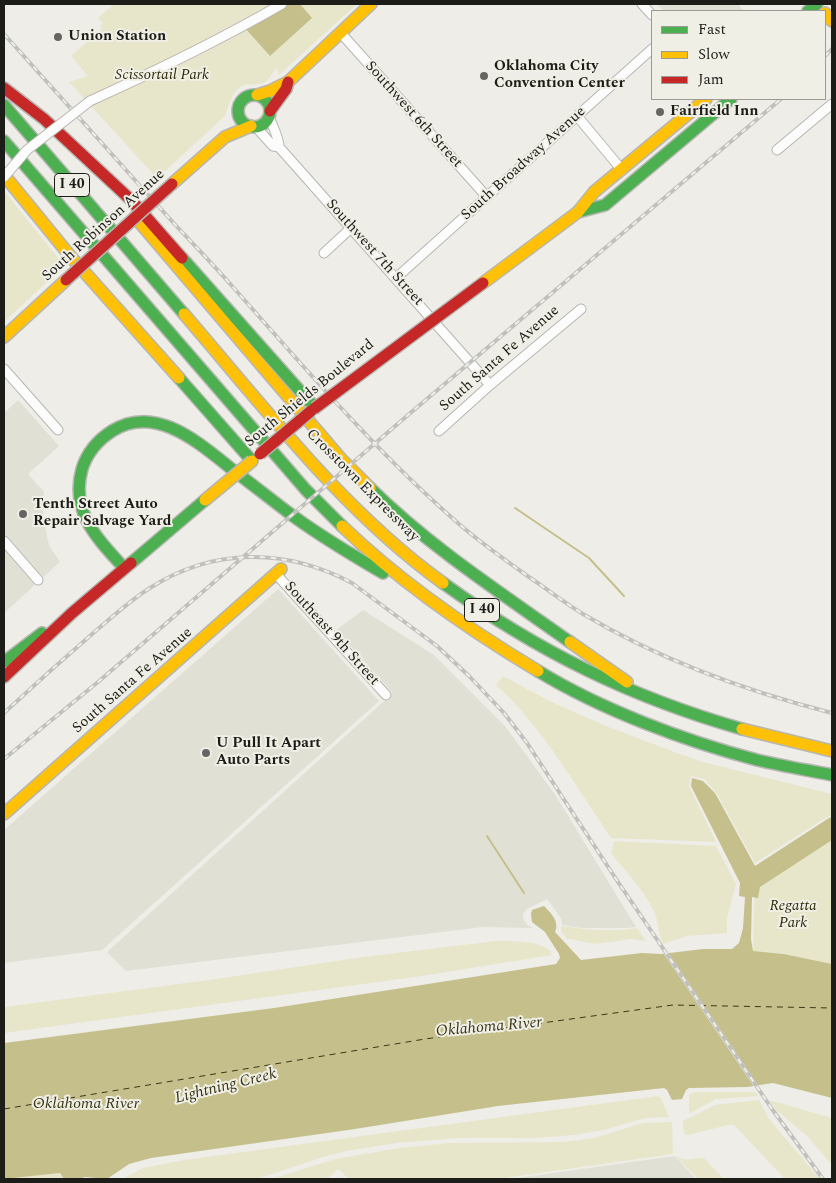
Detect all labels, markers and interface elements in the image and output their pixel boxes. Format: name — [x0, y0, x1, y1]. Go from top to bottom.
legend — [651, 10, 826, 100]
text: Fast — [698, 18, 726, 41]
place label: Union Station — [68, 28, 166, 46]
marker: Union Station — [52, 31, 64, 43]
text: Slow — [698, 43, 730, 66]
street label: Southwest 6th Street — [360, 58, 466, 172]
place label: Oklahoma City Convention Center — [494, 58, 625, 93]
park label: Scissortail Park — [115, 67, 209, 85]
text: Jam — [698, 68, 724, 91]
marker: Oklahoma City Convention Center — [478, 70, 490, 82]
street label: South Broadway Avenue — [458, 103, 590, 225]
place label: Fairfield Inn — [670, 103, 759, 121]
marker: Fairfield Inn — [654, 106, 666, 118]
street label: South Robinson Avenue — [39, 166, 169, 286]
road number: I 40 — [54, 174, 90, 196]
street label: Southwest 7th Street — [321, 196, 427, 310]
street label: South Santa Fe Avenue — [437, 302, 563, 416]
street label: South Shields Boulevard — [242, 336, 378, 452]
street label: Crosstown Expressway — [302, 426, 422, 546]
place label: Tenth Street Auto Repair Salvage Yard — [33, 496, 171, 531]
marker: Tenth Street Auto Repair Salvage Yard — [17, 508, 29, 520]
street label: Southeast 9th Street — [280, 578, 382, 690]
road number: I 40 — [464, 598, 500, 622]
street label: South Santa Fe Avenue — [70, 624, 196, 738]
place label: U Pull It Apart Auto Parts — [216, 735, 321, 770]
marker: U Pull It Apart Auto Parts — [200, 747, 212, 759]
park label: Regatta Park — [770, 898, 816, 933]
water label: Oklahoma River — [435, 1014, 543, 1042]
water label: Lightning Creek — [173, 1065, 279, 1109]
water label: Oklahoma River — [33, 1095, 139, 1115]

